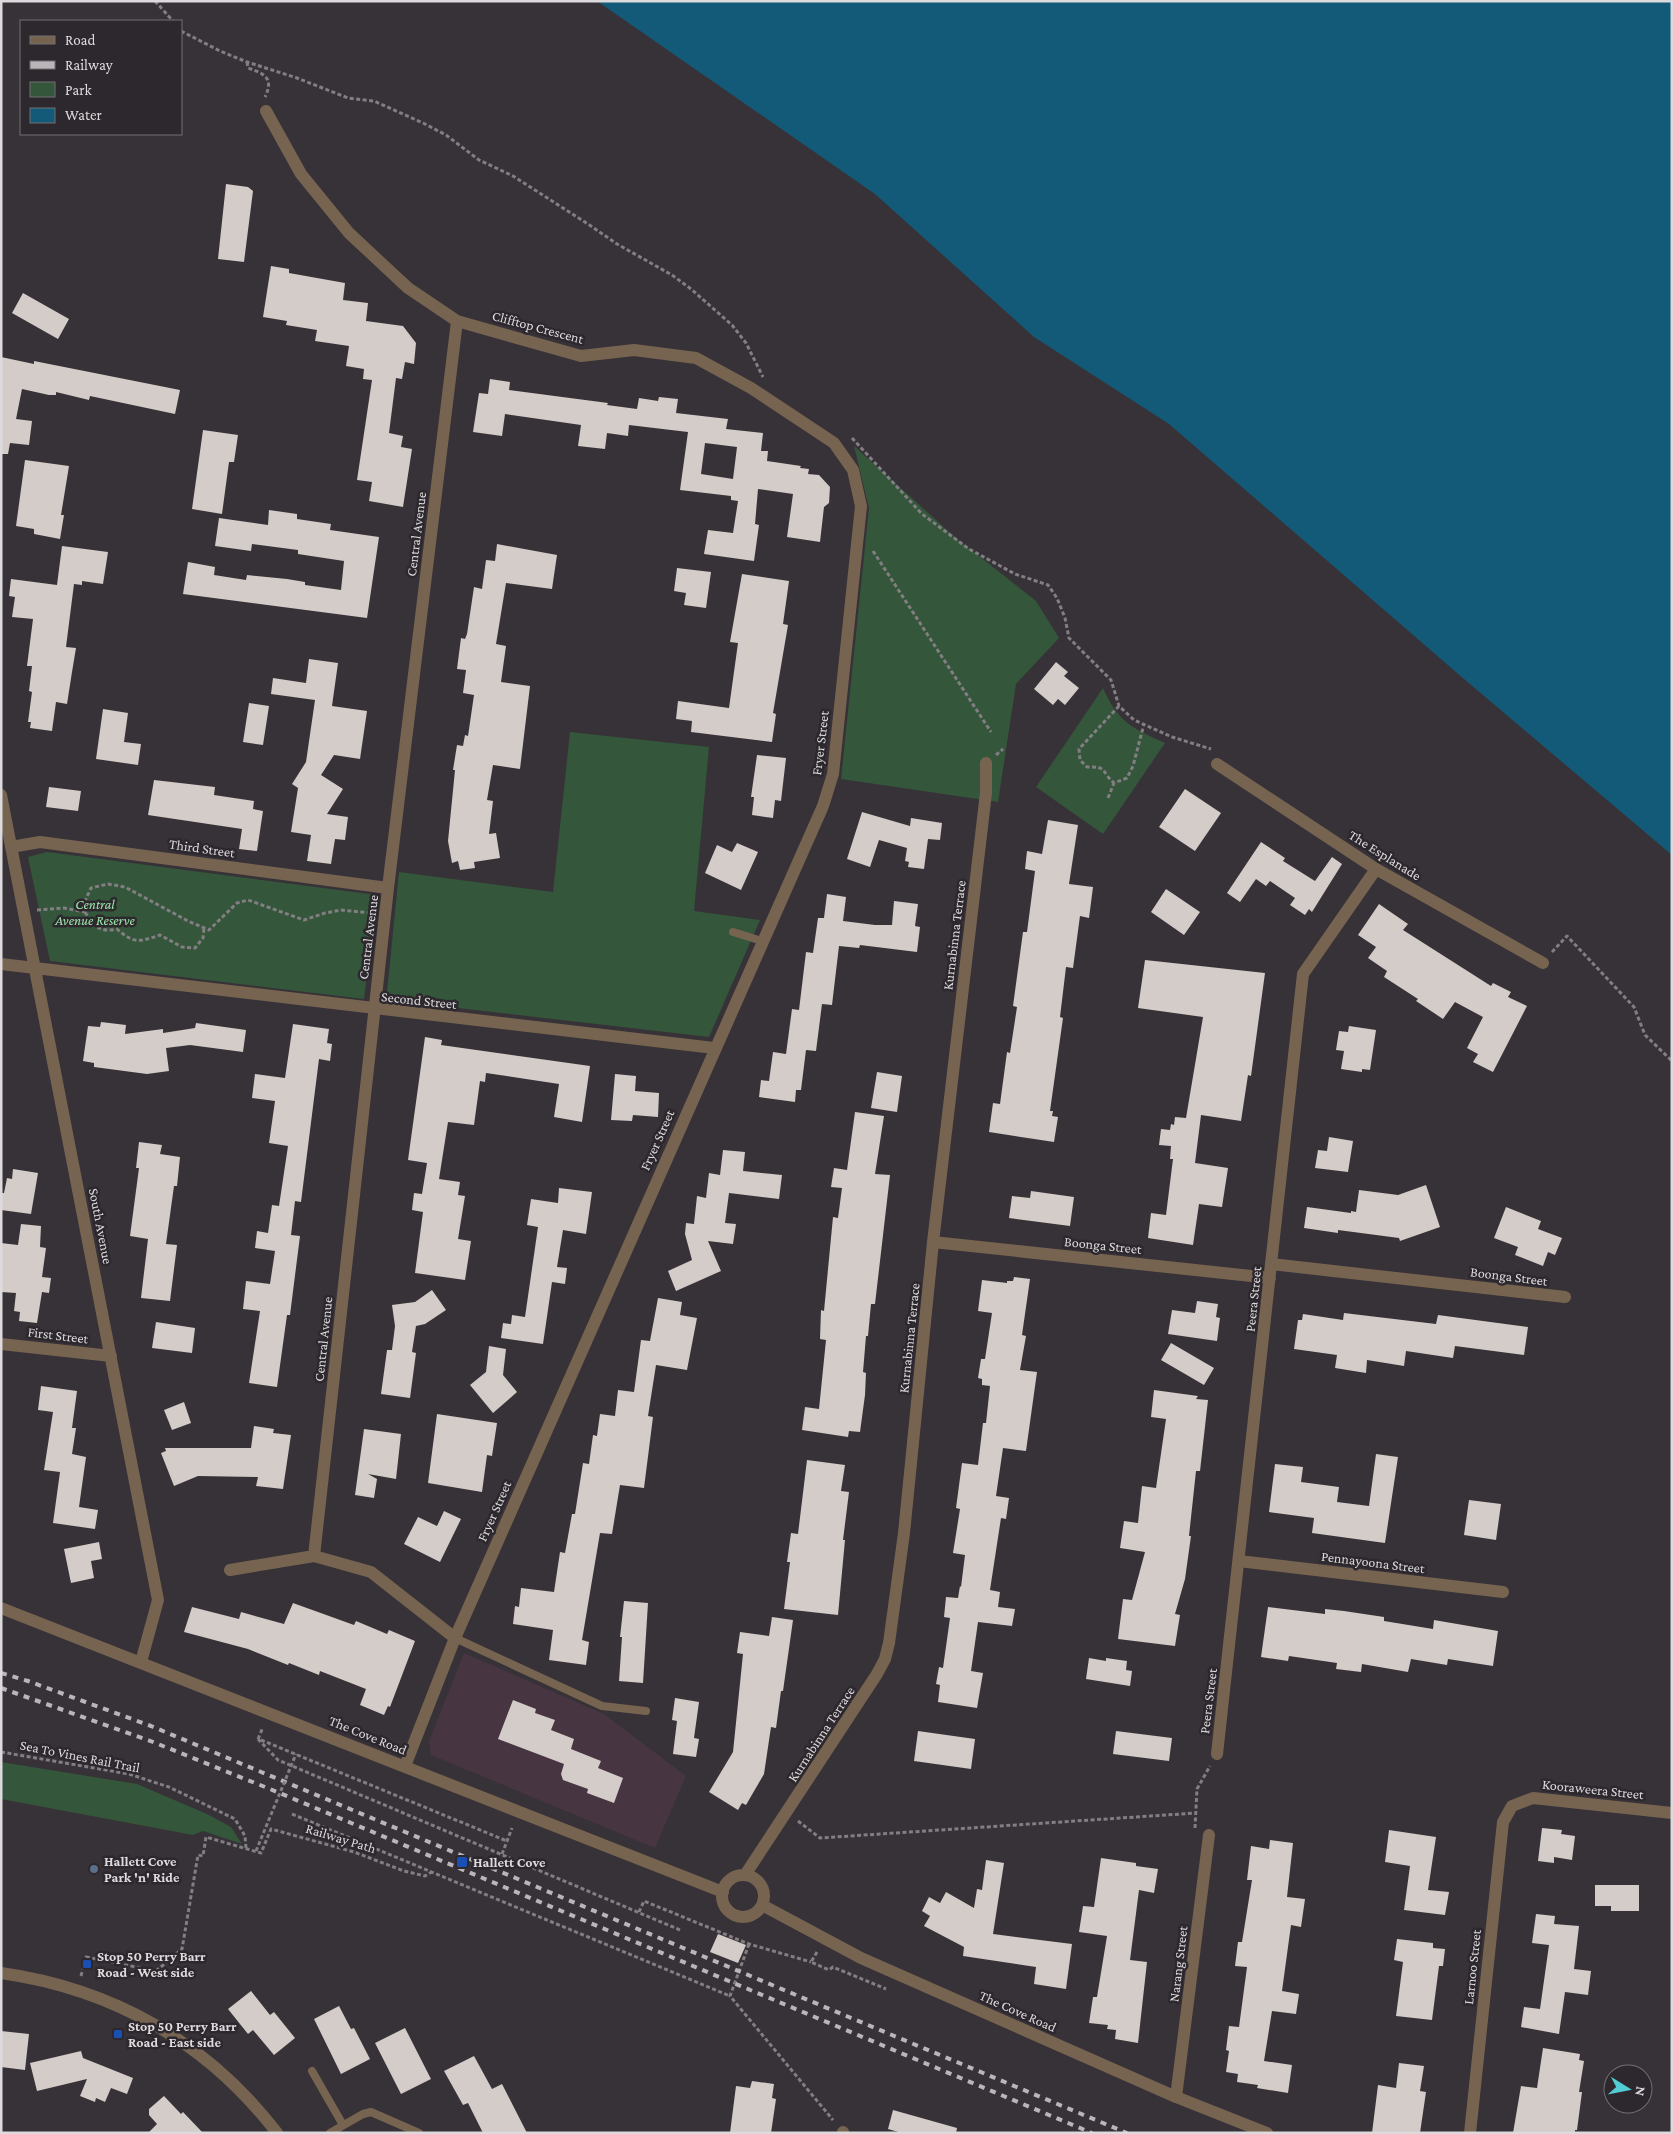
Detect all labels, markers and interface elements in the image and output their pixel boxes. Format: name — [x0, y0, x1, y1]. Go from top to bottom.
legend — [20, 20, 182, 135]
text: Road — [65, 32, 96, 48]
text: Railway — [65, 57, 113, 74]
text: Park — [65, 82, 92, 98]
text: Water — [65, 107, 102, 123]
street label: Clifftop Crescent — [491, 307, 586, 347]
street label: Central Avenue — [403, 491, 429, 577]
street label: Fryer Street — [808, 710, 832, 776]
street label: The Esplanade — [1346, 826, 1424, 884]
street label: Third Street — [168, 835, 236, 861]
street label: Kurnabinna Terrace — [939, 879, 969, 991]
street label: Central Avenue — [355, 894, 381, 980]
park label: Central Avenue Reserve — [54, 896, 136, 928]
street label: Second Street — [381, 988, 458, 1012]
street label: Fryer Street — [637, 1107, 678, 1173]
street label: South Avenue — [86, 1187, 116, 1265]
street label: Boonga Street — [1064, 1233, 1143, 1257]
street label: Boonga Street — [1469, 1263, 1549, 1289]
street label: Peera Street — [1242, 1265, 1264, 1332]
street label: Kurnabinna Terrace — [895, 1282, 923, 1394]
street label: Central Avenue — [311, 1296, 335, 1382]
street label: First Street — [27, 1323, 90, 1347]
street label: Fryer Street — [474, 1478, 515, 1544]
street label: Pennayoona Street — [1320, 1548, 1426, 1576]
street label: Peera Street — [1196, 1667, 1220, 1735]
street label: Kurnabinna Terrace — [784, 1683, 858, 1785]
street label: The Cove Road — [327, 1712, 410, 1758]
street label: Sea To Vines Rail Trail — [19, 1737, 142, 1776]
street label: Kooraweera Street — [1541, 1776, 1645, 1802]
street label: Railway Path — [304, 1820, 379, 1856]
place label: Hallett Cove Park 'n' Ride — [104, 1853, 180, 1885]
place label: Hallett Cove — [473, 1854, 546, 1870]
marker: Hallett Cove — [455, 1855, 469, 1869]
marker: Hallett Cove Park 'n' Ride — [88, 1863, 100, 1875]
street label: Narang Street — [1165, 1925, 1191, 2003]
street label: Larnoo Street — [1460, 1928, 1484, 2005]
place label: Stop 50 Perry Barr Road - West side — [97, 1948, 206, 1980]
marker: Stop 50 Perry Barr Road - West side — [81, 1958, 93, 1970]
street label: The Cove Road — [977, 1987, 1060, 2035]
place label: Stop 50 Perry Barr Road - East side — [128, 2018, 237, 2050]
marker: Stop 50 Perry Barr Road - East side — [112, 2028, 124, 2040]
north arrow — [1603, 2064, 1653, 2114]
text: N — [1632, 2085, 1650, 2098]

